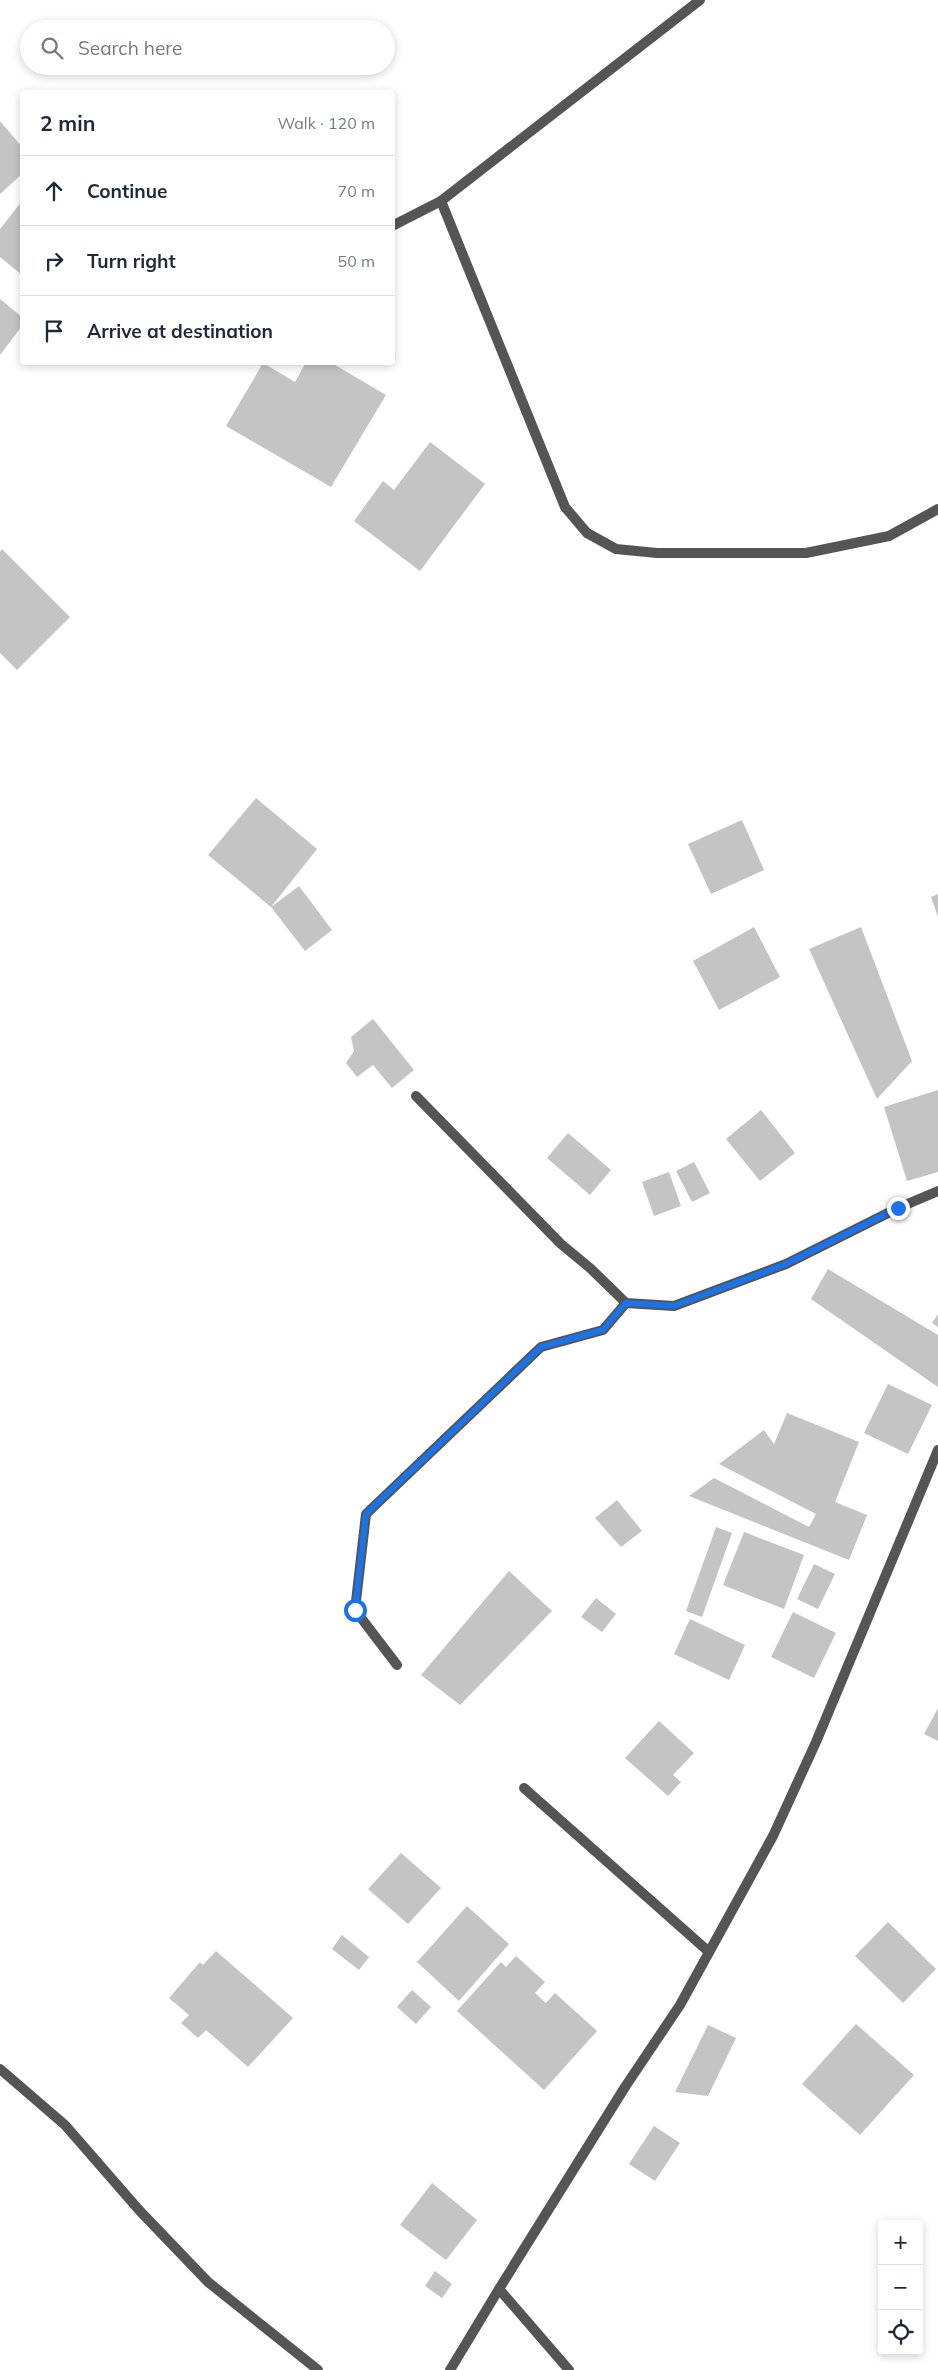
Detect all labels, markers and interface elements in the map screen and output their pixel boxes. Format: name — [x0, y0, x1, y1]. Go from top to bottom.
search box — [20, 20, 395, 75]
icon: search — [38, 34, 66, 62]
text: Search here — [78, 36, 182, 60]
text: 2 min — [40, 110, 95, 136]
text: Walk · 120 m — [277, 113, 375, 133]
icon: ahead — [40, 177, 68, 205]
text: Continue — [87, 179, 167, 203]
text: 70 m — [338, 181, 375, 201]
icon: right — [40, 247, 68, 275]
text: Turn right — [87, 249, 176, 273]
text: 50 m — [338, 251, 375, 271]
icon: arrive — [40, 317, 68, 345]
text: Arrive at destination — [87, 319, 273, 343]
route end — [887, 1197, 910, 1220]
route start — [344, 1599, 367, 1622]
map controls — [878, 2220, 923, 2355]
button: + — [878, 2220, 923, 2265]
button: − — [878, 2265, 923, 2310]
button: locate — [878, 2310, 923, 2355]

